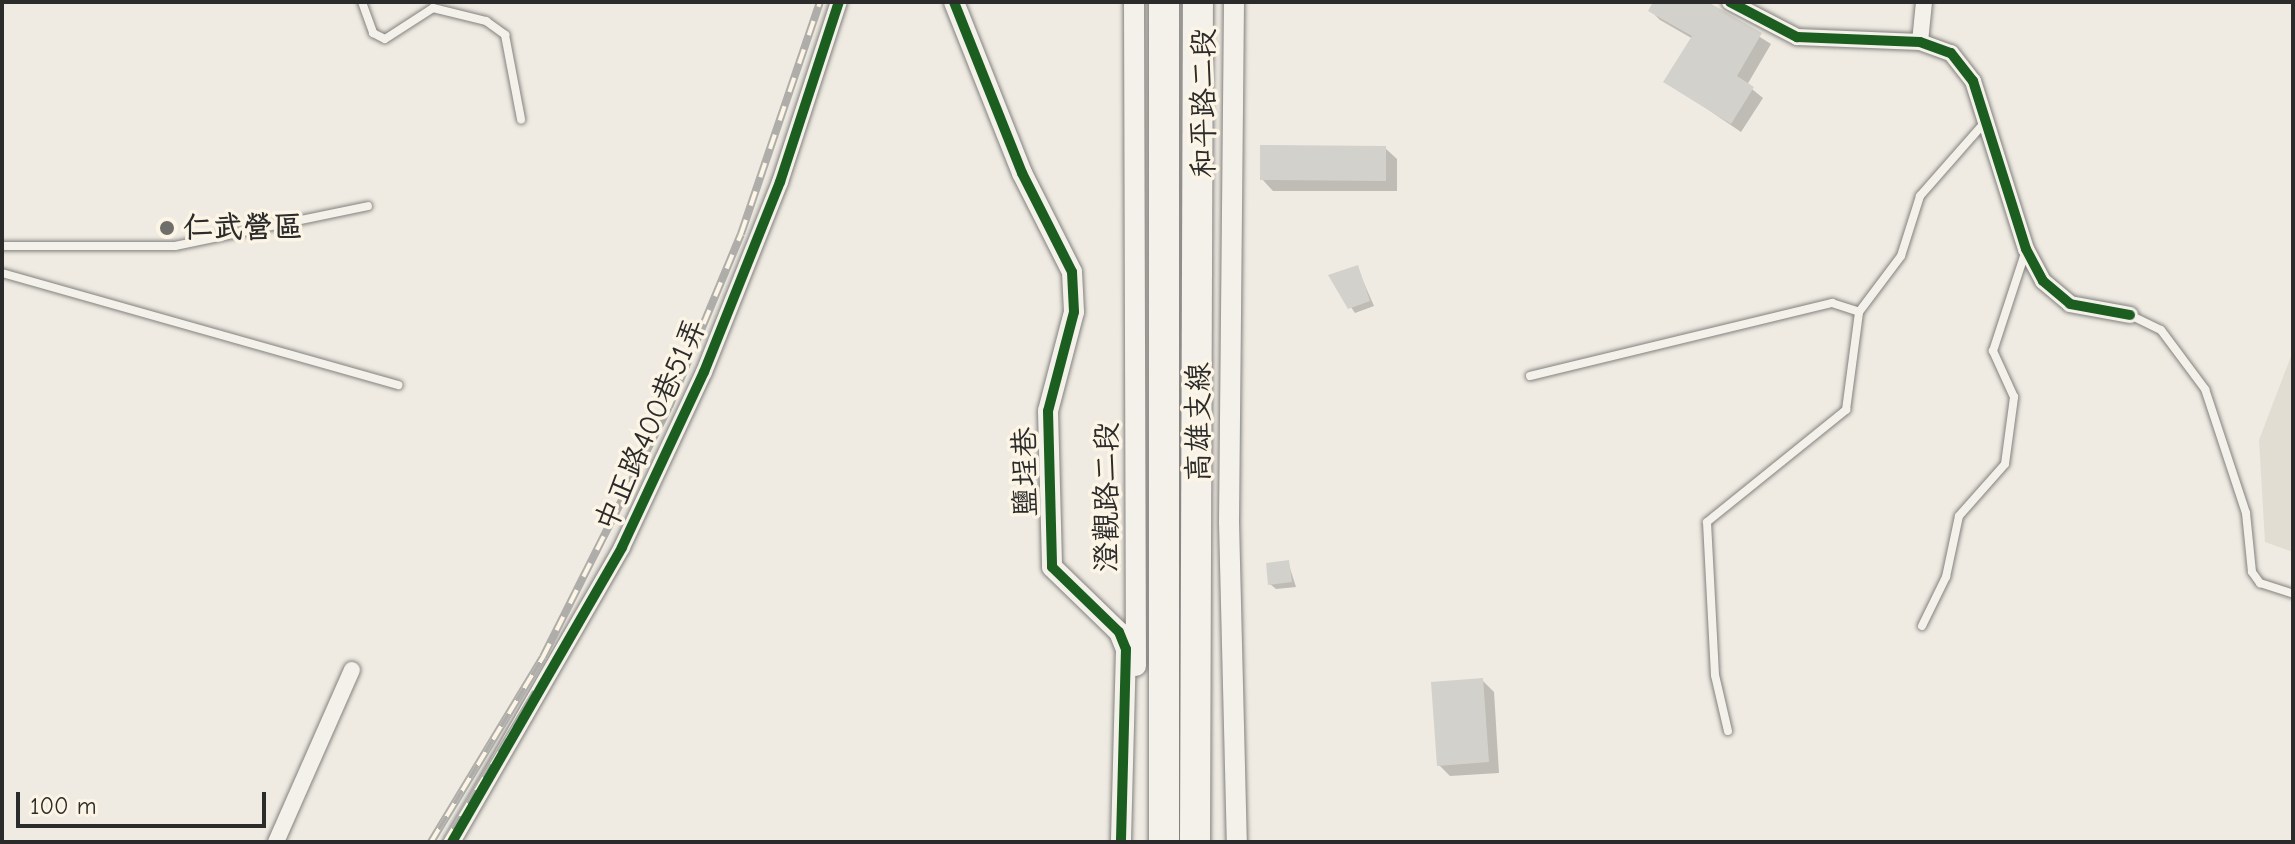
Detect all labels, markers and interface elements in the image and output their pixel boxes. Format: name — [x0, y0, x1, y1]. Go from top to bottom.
street label: 和平路二段 — [1186, 28, 1222, 178]
place label: 仁武營區 — [183, 210, 303, 246]
marker: 仁武營區 — [158, 219, 176, 237]
street label: 中正路400巷51弄 — [588, 313, 714, 537]
street label: 高雄支線 — [1181, 362, 1217, 482]
street label: 澄觀路二段 — [1089, 422, 1125, 572]
street label: 鹽埕巷 — [1007, 427, 1045, 517]
scale bar — [20, 776, 270, 826]
text: 100 m — [30, 792, 97, 820]

